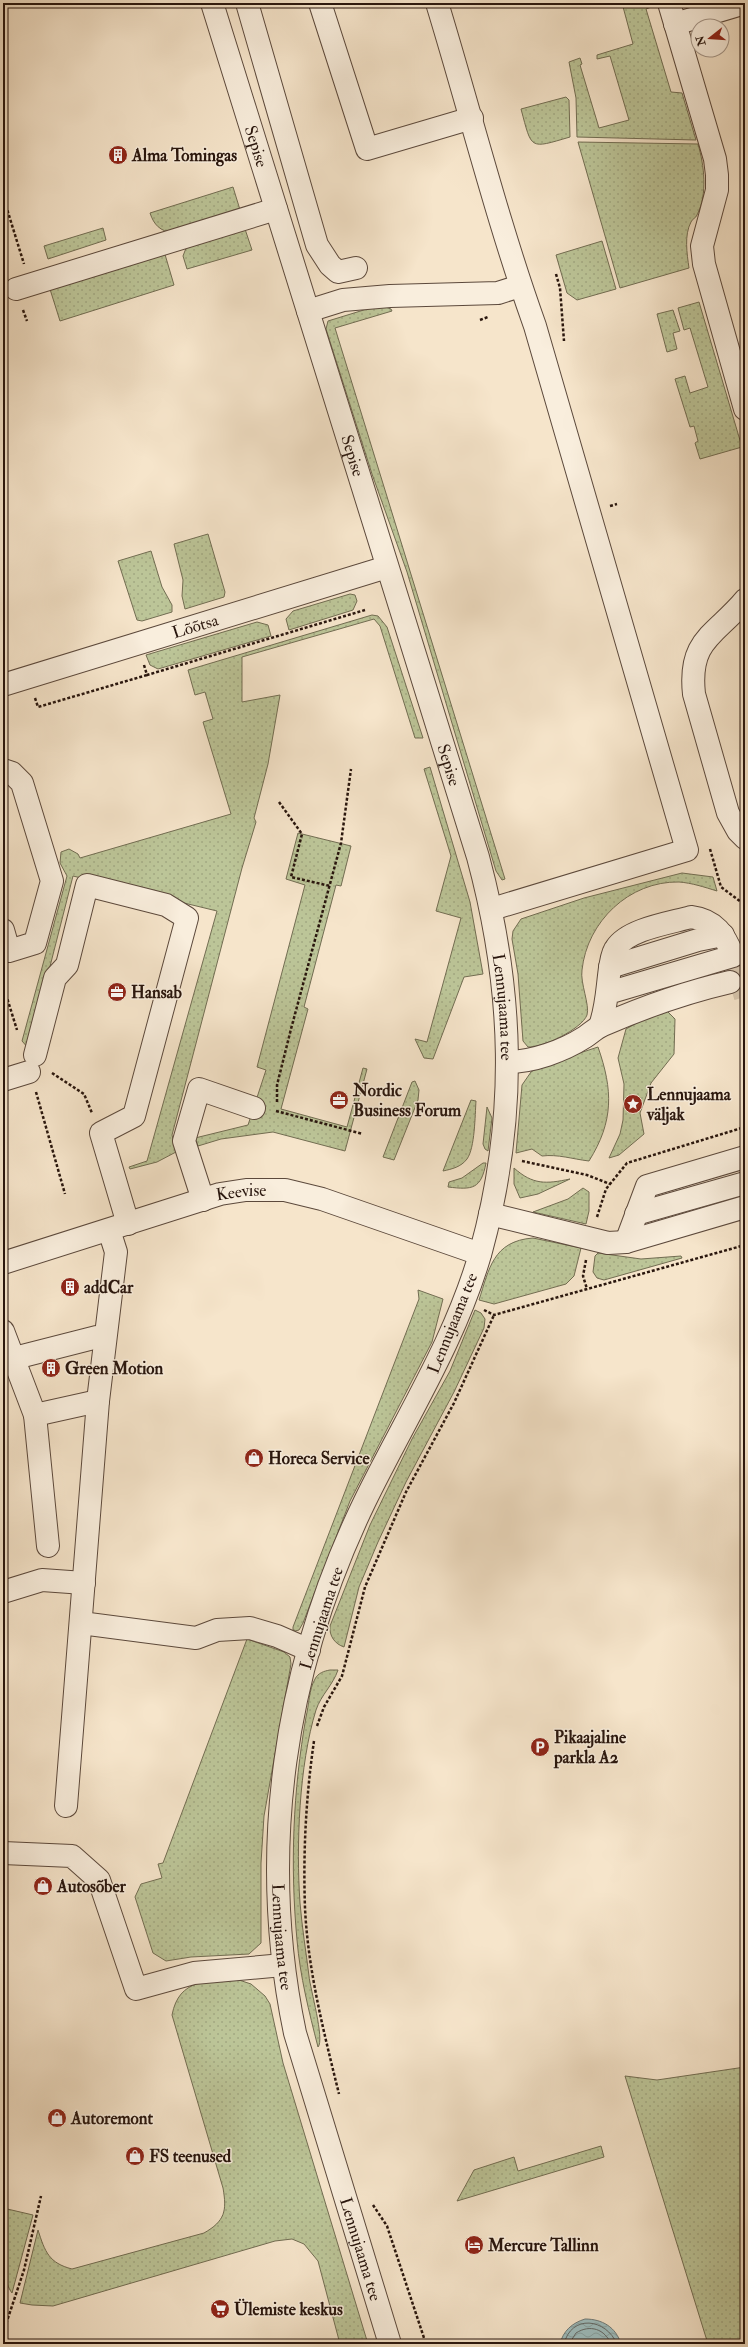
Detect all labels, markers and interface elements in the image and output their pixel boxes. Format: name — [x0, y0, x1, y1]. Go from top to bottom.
north arrow — [690, 18, 730, 58]
text: N — [693, 33, 709, 48]
street label: Sepise — [240, 123, 272, 170]
building icon: Alma Tomingas — [107, 144, 129, 166]
place label: Alma Tomingas — [131, 145, 237, 167]
street label: Sepise — [336, 432, 369, 479]
street label: Lõõtsa — [170, 609, 222, 643]
street label: Sepise — [432, 742, 465, 788]
street label: Lennujaama tee — [488, 952, 517, 1061]
office icon: Hansab — [106, 981, 128, 1003]
place label: Hansab — [131, 982, 183, 1003]
place label: Nordic Business Forum — [352, 1080, 462, 1121]
place label: Lennujaama väljak — [646, 1084, 732, 1126]
office icon: Nordic Business Forum — [328, 1089, 350, 1111]
place icon: Lennujaama väljak — [622, 1093, 644, 1115]
street label: Keevise — [214, 1180, 266, 1205]
street label: Lennujaama tee — [423, 1270, 482, 1377]
building icon: addCar — [59, 1276, 81, 1298]
place label: addCar — [84, 1277, 134, 1298]
building icon: Green Motion — [40, 1357, 62, 1379]
place label: Green Motion — [65, 1358, 164, 1379]
shop icon: Horeca Service — [243, 1447, 265, 1469]
place label: Horeca Service — [268, 1448, 370, 1469]
street label: Lennujaama tee — [295, 1564, 348, 1672]
place label: Pikaajaline parkla A2 — [553, 1727, 627, 1769]
parking icon: Pikaajaline parkla A2 — [529, 1736, 551, 1758]
shop icon: Autosõber — [32, 1875, 54, 1897]
place label: Autosõber — [56, 1876, 127, 1897]
street label: Lennujaama tee — [267, 1883, 297, 1992]
shop icon: Autoremont — [46, 2107, 68, 2129]
place label: Autoremont — [70, 2108, 153, 2129]
shop icon: FS teenused — [124, 2145, 146, 2167]
place label: FS teenused — [149, 2146, 232, 2167]
street label: Lennujaama tee — [335, 2195, 386, 2304]
hotel icon: Mercure Tallinn — [463, 2234, 485, 2256]
place label: Mercure Tallinn — [487, 2235, 599, 2256]
supermarket icon: Ülemiste keskus — [209, 2298, 231, 2320]
place label: Ülemiste keskus — [234, 2298, 343, 2320]

